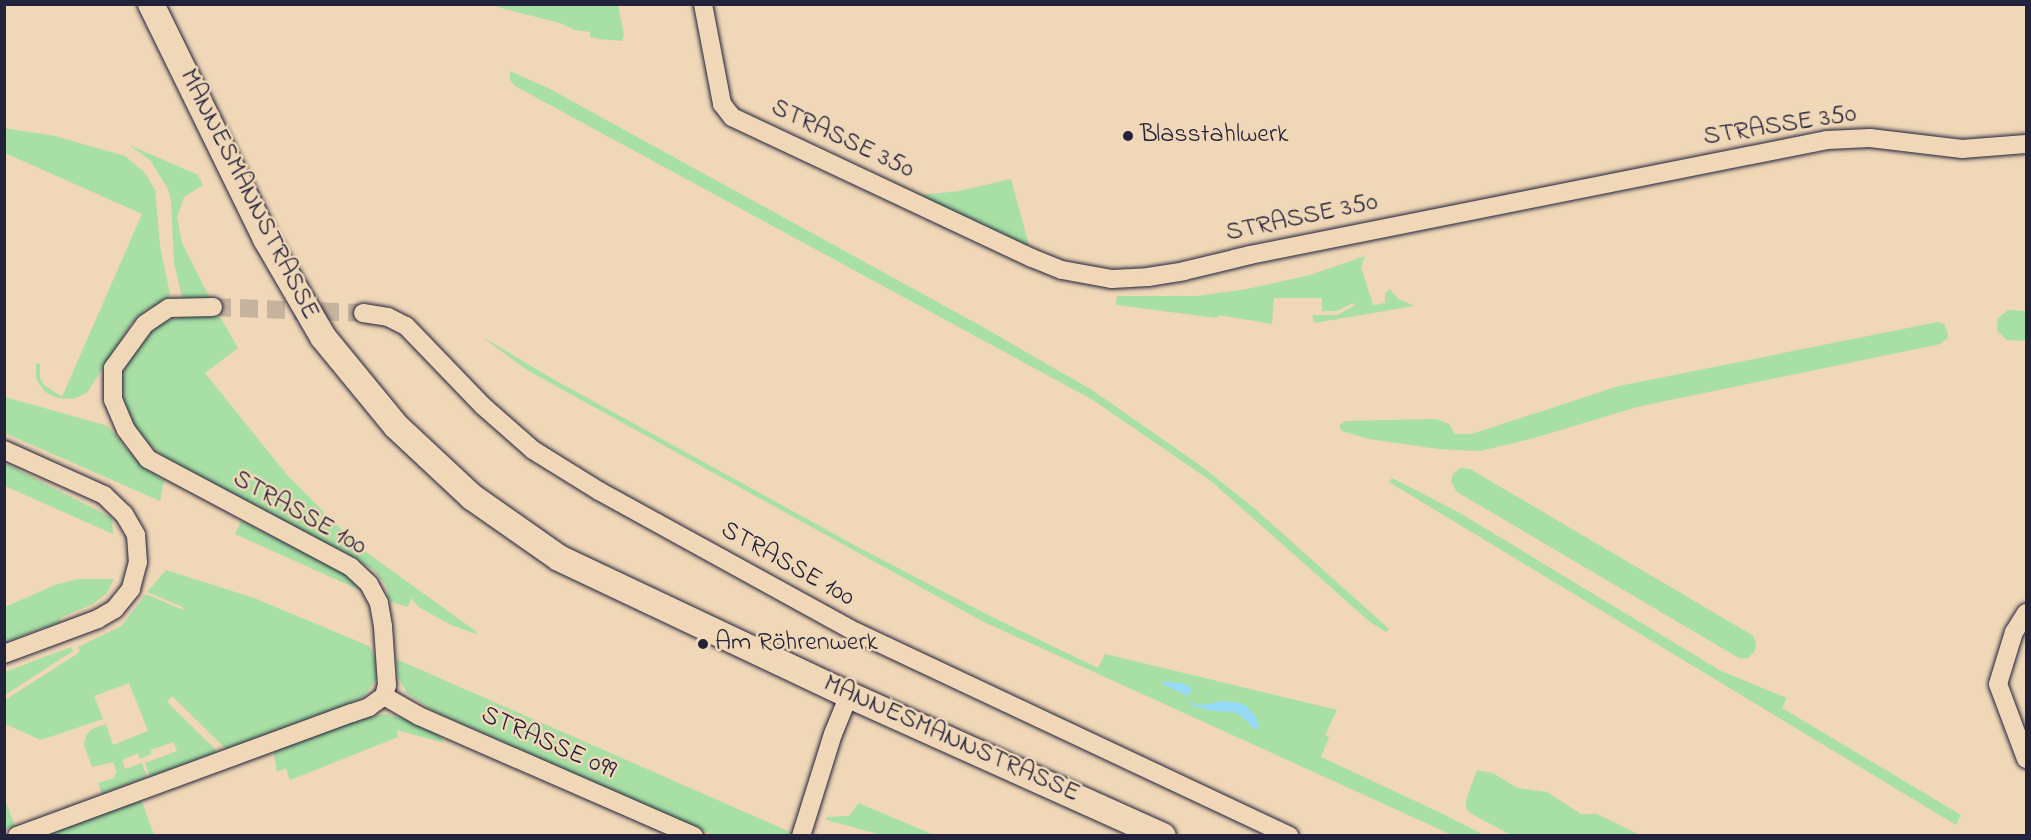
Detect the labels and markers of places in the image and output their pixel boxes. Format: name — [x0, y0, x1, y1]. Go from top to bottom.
place label: Blasstahlwerk — [1140, 120, 1288, 152]
marker: Blasstahlwerk — [1121, 129, 1135, 143]
place label: Am Röhrenwerk — [715, 628, 878, 660]
marker: Am Röhrenwerk — [696, 637, 710, 651]

